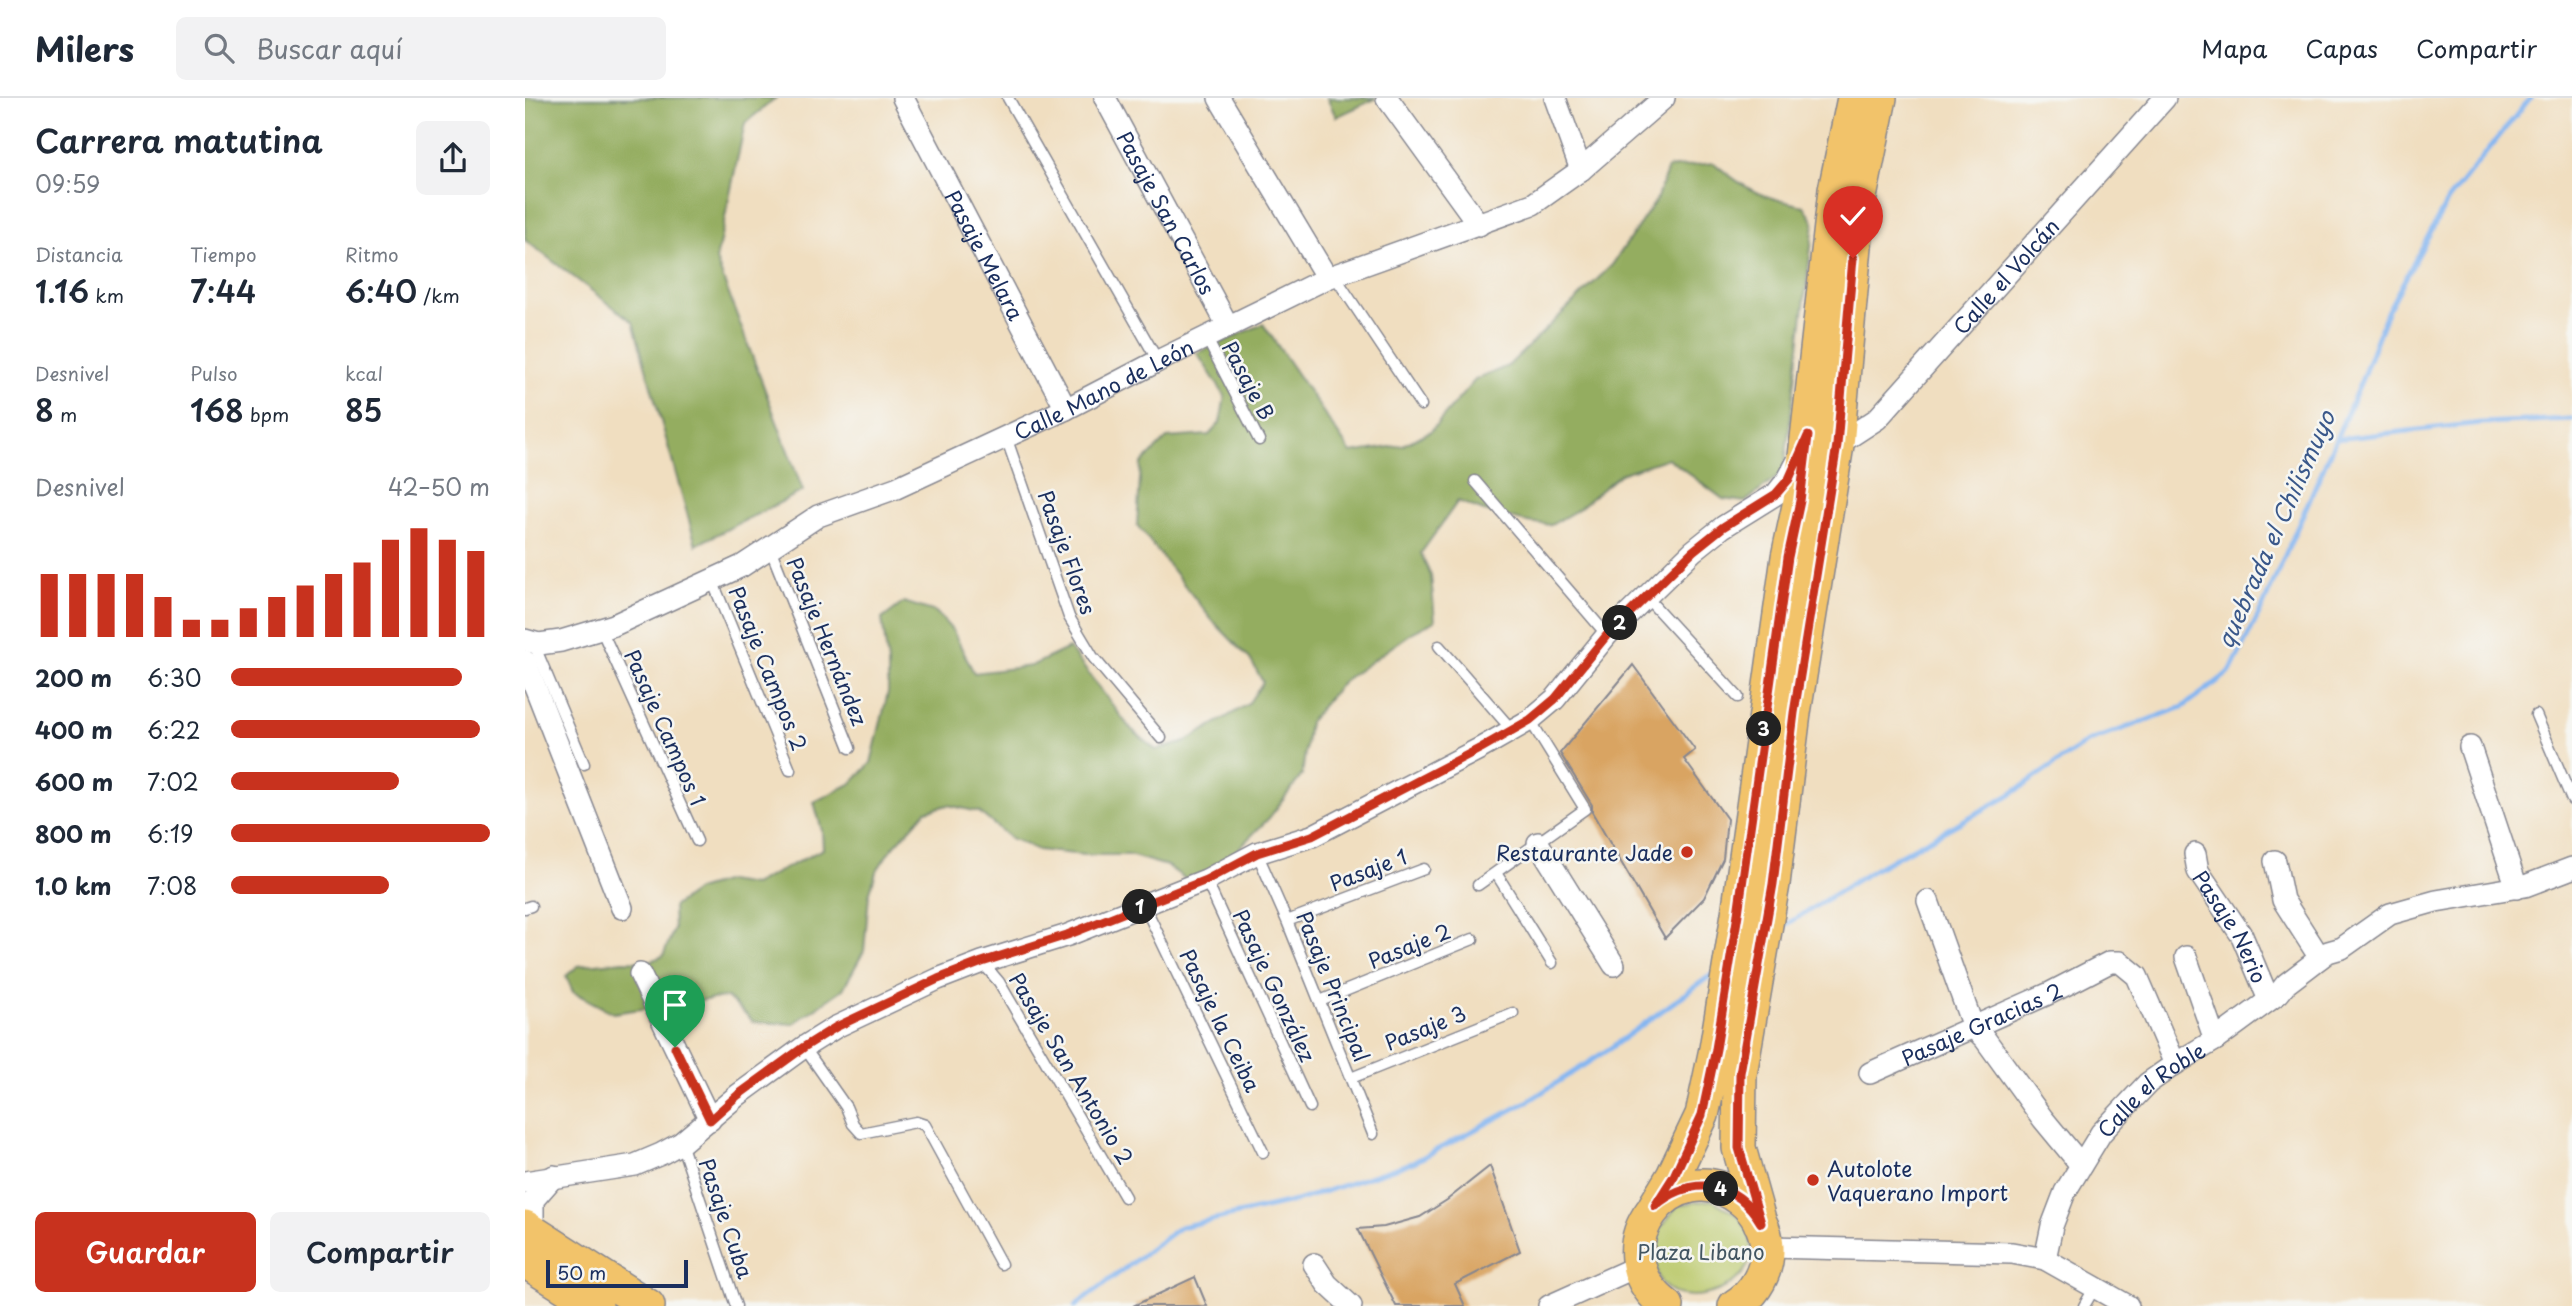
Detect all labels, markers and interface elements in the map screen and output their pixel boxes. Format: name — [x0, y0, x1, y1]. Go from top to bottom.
search box — [176, 17, 666, 80]
text: Milers — [35, 23, 134, 73]
icon: search — [200, 29, 238, 67]
text: Buscar aquí — [256, 29, 403, 68]
text: Mapa — [2201, 30, 2267, 66]
text: Capas — [2305, 30, 2378, 66]
text: Compartir — [2416, 30, 2537, 66]
text: Carrera matutina — [35, 116, 323, 164]
button: share — [416, 121, 490, 195]
street label: Pasaje San Carlos — [1109, 125, 1224, 300]
text: 09:59 — [35, 166, 101, 201]
street label: Pasaje Melara — [938, 184, 1033, 326]
pin — [1823, 186, 1883, 258]
icon: check — [1834, 197, 1872, 235]
street label: Calle el Volcán — [1945, 211, 2066, 341]
text: Distancia — [35, 240, 123, 268]
text: Tiempo — [190, 240, 257, 268]
text: Ritmo — [345, 240, 399, 268]
text: 1.16 — [35, 268, 89, 313]
text: 7:44 — [190, 268, 256, 313]
text: 6:40 — [345, 268, 417, 313]
text: km — [89, 281, 124, 309]
text: /km — [417, 281, 460, 309]
street label: Calle Mano de León — [1008, 330, 1199, 447]
street label: Pasaje B — [1215, 335, 1283, 425]
text: Desnivel — [35, 359, 109, 387]
text: Pulso — [190, 359, 238, 387]
text: kcal — [345, 359, 383, 387]
text: 8 — [35, 387, 54, 432]
text: 168 — [190, 387, 244, 432]
text: 85 — [345, 387, 382, 432]
text: m — [54, 400, 77, 428]
text: bpm — [244, 400, 289, 428]
water label: quebrada el Chilismuyo — [2207, 404, 2344, 653]
text: Desnivel — [35, 469, 125, 504]
text: 42–50 m — [388, 469, 490, 504]
street label: Pasaje Flores — [1031, 485, 1105, 619]
street label: Pasaje Hernández — [780, 552, 876, 730]
street label: Pasaje Campos 2 — [721, 581, 817, 755]
pin: 2 — [1603, 606, 1637, 640]
text: 2 — [1613, 608, 1626, 636]
street label: Pasaje Campos 1 — [617, 644, 715, 810]
text: 200 m — [35, 660, 112, 695]
text: 6:30 — [147, 660, 202, 695]
text: 400 m — [35, 712, 113, 747]
text: 6:22 — [147, 712, 201, 747]
pin: 3 — [1747, 712, 1781, 746]
text: 3 — [1757, 714, 1770, 742]
text: 600 m — [35, 764, 113, 799]
text: 7:02 — [147, 764, 199, 799]
text: 800 m — [35, 816, 112, 851]
text: 6:19 — [147, 816, 193, 851]
place label: Restaurante Jade — [1496, 836, 1673, 868]
street label: Pasaje 1 — [1325, 840, 1411, 898]
marker: Restaurante Jade — [1679, 844, 1695, 860]
street label: Pasaje Nerio — [2186, 863, 2276, 988]
text: 1.0 km — [35, 868, 112, 903]
text: 7:08 — [147, 868, 198, 903]
pin: 1 — [1123, 890, 1157, 924]
text: 1 — [1135, 892, 1144, 920]
street label: Pasaje González — [1226, 903, 1324, 1067]
street label: Pasaje Principal — [1289, 906, 1379, 1066]
street label: Pasaje 2 — [1363, 914, 1455, 976]
street label: Pasaje la Ceiba — [1173, 943, 1270, 1098]
street label: Pasaje San Antonio 2 — [1002, 966, 1142, 1170]
street label: Pasaje Gracias 2 — [1896, 973, 2068, 1073]
pin — [645, 975, 705, 1047]
icon: arrive — [656, 986, 694, 1024]
street label: Pasaje 3 — [1379, 996, 1471, 1058]
street label: Calle el Roble — [2089, 1034, 2211, 1144]
place label: Autolote Vaquerano Import — [1827, 1152, 2008, 1208]
street label: Pasaje Cuba — [692, 1154, 762, 1282]
pin: 4 — [1703, 1172, 1739, 1206]
marker: Autolote Vaquerano Import — [1805, 1172, 1821, 1188]
text: 4 — [1714, 1174, 1727, 1202]
button: Guardar — [35, 1212, 256, 1292]
button: Compartir — [270, 1212, 490, 1292]
park label: Plaza Libano — [1637, 1235, 1765, 1267]
scale bar — [546, 1257, 688, 1289]
text: 50 m — [557, 1258, 606, 1286]

